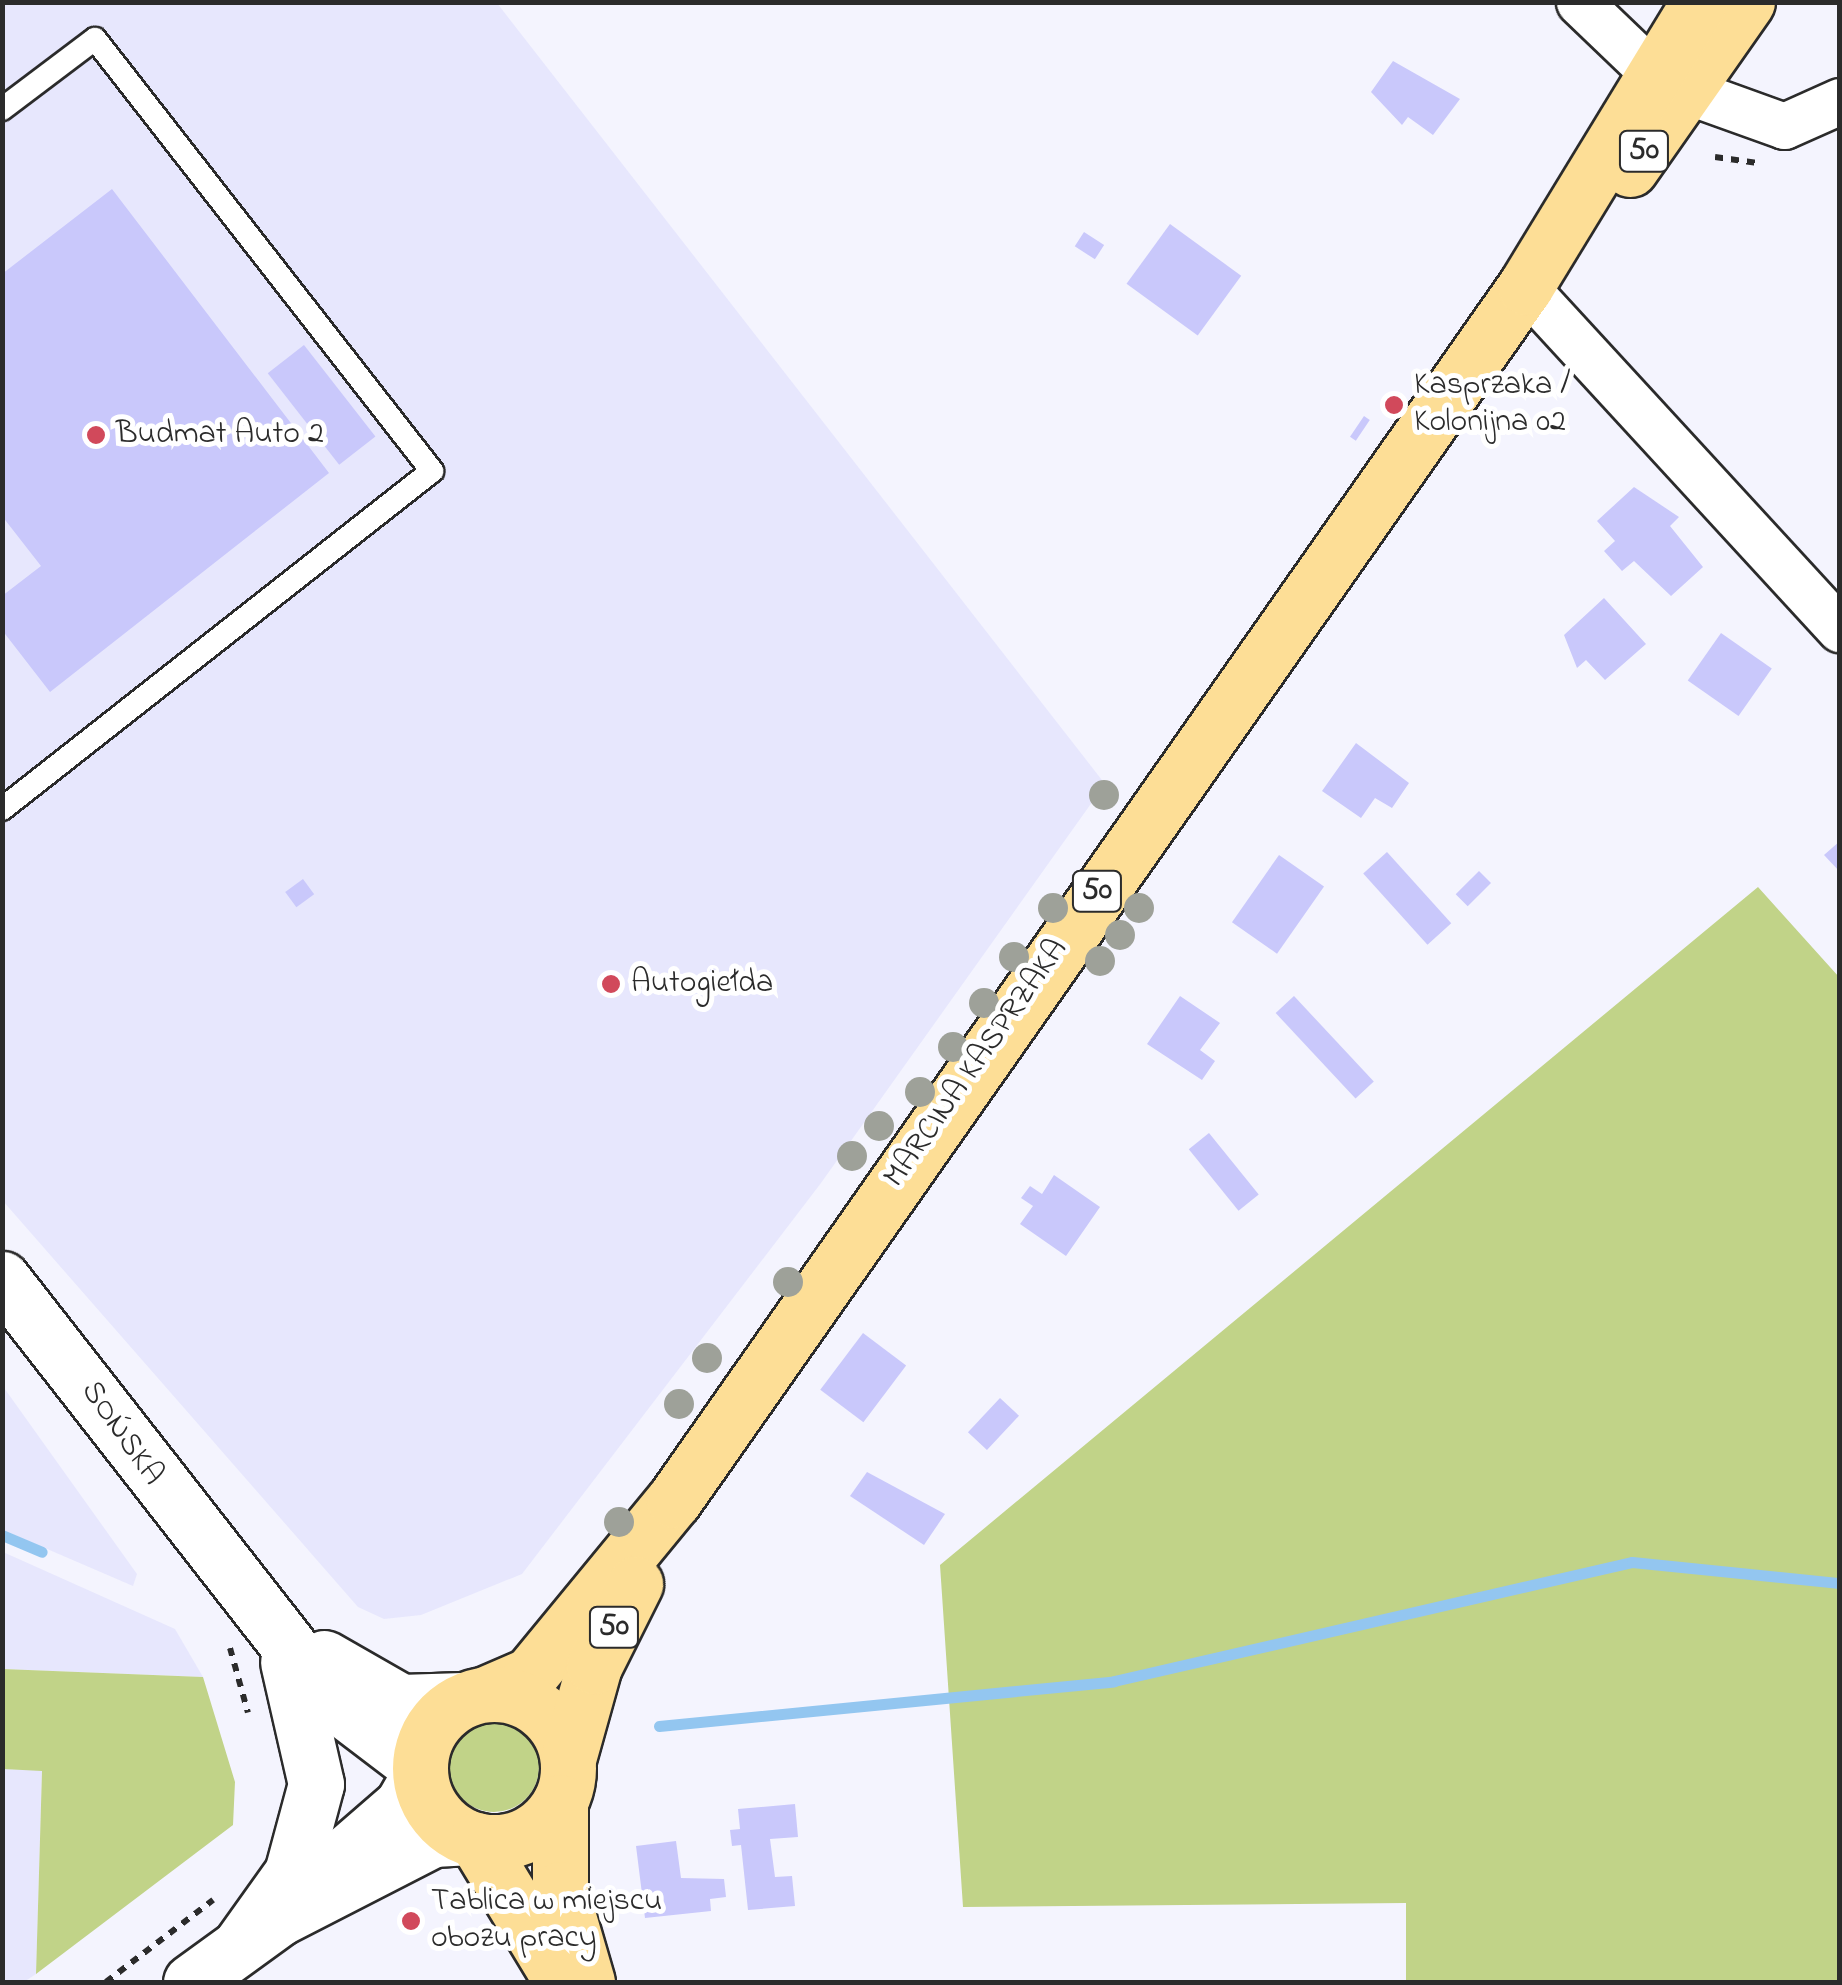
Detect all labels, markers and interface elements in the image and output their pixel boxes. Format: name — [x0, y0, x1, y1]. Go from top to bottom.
road number: 50 — [1616, 126, 1672, 176]
place label: Kasprzaka / Kolonijna 02 — [1414, 368, 1570, 443]
marker: Kasprzaka / Kolonijna 02 — [1383, 394, 1405, 416]
place label: Budmat Auto 2 — [116, 416, 324, 454]
marker: Budmat Auto 2 — [85, 424, 107, 446]
road number: 50 — [1070, 866, 1124, 916]
street label: MARCINA KASPRZAKA — [877, 932, 1077, 1196]
place label: Autogiełda — [631, 965, 773, 1003]
marker: Autogiełda — [600, 973, 622, 995]
street label: SOŃSKA — [71, 1374, 171, 1494]
road number: 50 — [586, 1602, 642, 1652]
place label: Tablica w miejscu obozu pracy — [431, 1884, 662, 1959]
marker: Tablica w miejscu obozu pracy — [400, 1910, 422, 1932]

